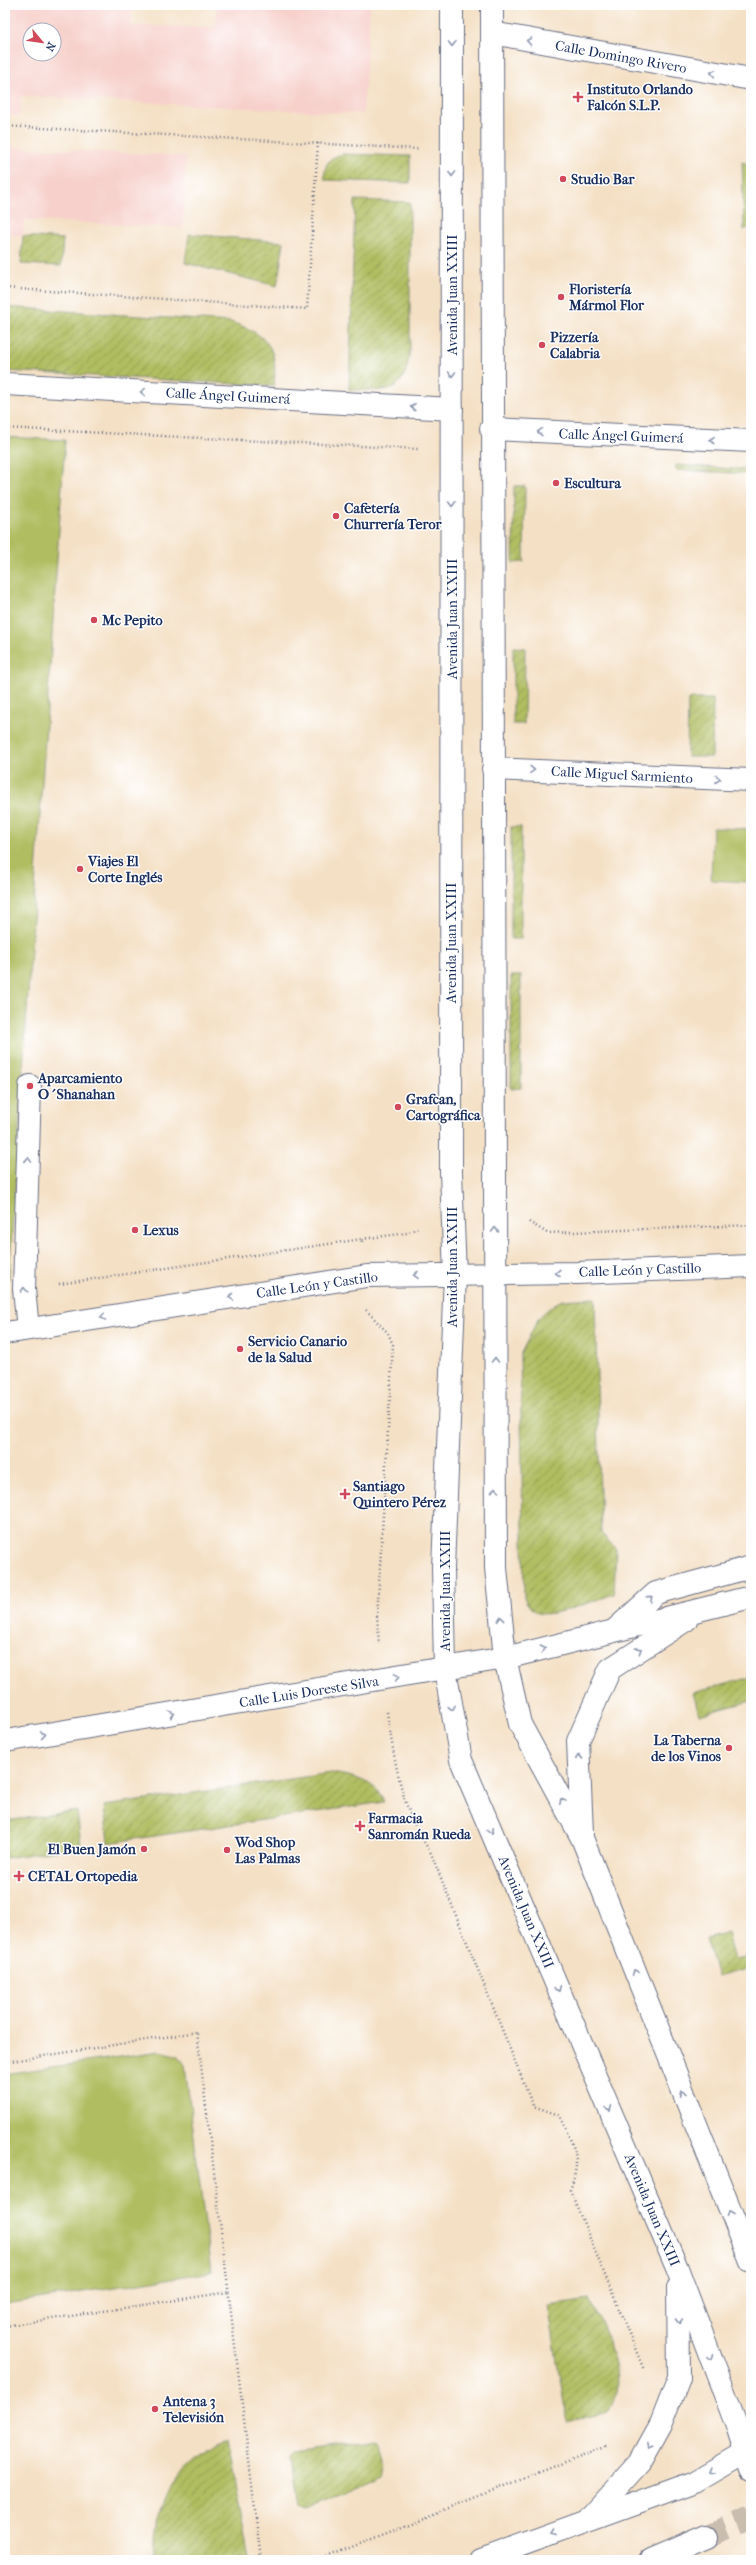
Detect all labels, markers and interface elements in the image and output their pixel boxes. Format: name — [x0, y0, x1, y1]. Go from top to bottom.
north arrow — [22, 22, 62, 62]
one-way arrow — [526, 37, 532, 46]
street label: Calle Domingo Rivero — [554, 37, 688, 77]
text: N — [42, 40, 58, 54]
one-way arrow — [448, 41, 456, 47]
one-way arrow — [709, 69, 716, 78]
place label: Instituto Orlando Falcón S.L.P. — [586, 81, 693, 114]
marker: Instituto Orlando Falcón S.L.P. — [572, 91, 584, 103]
one-way arrow — [448, 171, 456, 177]
place label: Studio Bar — [571, 171, 635, 188]
marker: Studio Bar — [558, 174, 568, 184]
street label: Avenida Juan XXIII — [444, 234, 461, 356]
place label: Floristería Mármol Flor — [568, 281, 645, 314]
marker: Floristería Mármol Flor — [556, 292, 566, 302]
place label: Pizzería Calabria — [550, 329, 601, 362]
marker: Pizzería Calabria — [537, 340, 547, 350]
one-way arrow — [448, 371, 456, 377]
street label: Calle Ángel Guimerá — [165, 383, 291, 408]
one-way arrow — [140, 387, 146, 396]
one-way arrow — [410, 402, 416, 411]
street label: Calle Ángel Guimerá — [558, 424, 684, 447]
one-way arrow — [537, 428, 543, 437]
one-way arrow — [709, 435, 715, 444]
place label: Escultura — [564, 475, 621, 492]
marker: Escultura — [551, 478, 561, 488]
place label: Cafetería Churrería Teror — [344, 500, 442, 533]
one-way arrow — [448, 501, 456, 507]
marker: Cafetería Churrería Teror — [331, 511, 341, 521]
street label: Avenida Juan XXIII — [444, 558, 461, 680]
place label: Mc Pepito — [101, 612, 163, 629]
marker: Mc Pepito — [89, 615, 99, 625]
street label: Calle Miguel Sarmiento — [551, 763, 693, 787]
one-way arrow — [529, 766, 535, 775]
one-way arrow — [715, 775, 721, 783]
place label: Viajes El Corte Inglés — [87, 853, 163, 886]
marker: Viajes El Corte Inglés — [75, 864, 85, 874]
street label: Avenida Juan XXIII — [443, 882, 460, 1004]
place label: Aparcamiento O´Shanahan — [37, 1070, 122, 1103]
marker: Aparcamiento O´Shanahan — [25, 1081, 35, 1091]
place label: Grafcan, Cartográfica — [406, 1091, 481, 1124]
marker: Grafcan, Cartográfica — [393, 1102, 403, 1112]
one-way arrow — [23, 1157, 32, 1163]
street label: Avenida Juan XXIII — [444, 1206, 461, 1328]
place label: Lexus — [143, 1222, 180, 1239]
marker: Lexus — [130, 1225, 140, 1235]
one-way arrow — [491, 1227, 499, 1233]
street label: Calle León y Castillo — [579, 1259, 701, 1281]
street label: Calle León y Castillo — [255, 1268, 379, 1302]
one-way arrow — [555, 1269, 561, 1277]
one-way arrow — [413, 1271, 419, 1279]
one-way arrow — [20, 1287, 29, 1293]
one-way arrow — [228, 1292, 234, 1301]
one-way arrow — [100, 1312, 106, 1321]
place label: Servicio Canario de la Salud — [248, 1333, 347, 1366]
marker: Servicio Canario de la Salud — [235, 1344, 245, 1354]
one-way arrow — [491, 1357, 499, 1363]
place label: Santiago Quintero Pérez — [353, 1478, 447, 1511]
one-way arrow — [491, 1487, 499, 1493]
marker: Santiago Quintero Pérez — [340, 1489, 350, 1499]
street label: Avenida Juan XXIII — [437, 1530, 454, 1652]
one-way arrow — [646, 1596, 653, 1603]
one-way arrow — [497, 1616, 506, 1622]
one-way arrow — [540, 1646, 546, 1654]
one-way arrow — [635, 1647, 642, 1655]
street label: Calle Luis Doreste Silva — [238, 1672, 381, 1711]
one-way arrow — [394, 1674, 400, 1682]
one-way arrow — [447, 1704, 456, 1711]
one-way arrow — [169, 1710, 175, 1719]
one-way arrow — [40, 1731, 47, 1740]
place label: La Taberna de los Vinos — [651, 1732, 722, 1765]
marker: La Taberna de los Vinos — [724, 1743, 734, 1753]
one-way arrow — [574, 1754, 583, 1760]
one-way arrow — [559, 1798, 566, 1805]
place label: Farmacia Sanromán Rueda — [367, 1810, 471, 1843]
marker: Farmacia Sanromán Rueda — [355, 1821, 365, 1831]
one-way arrow — [486, 1826, 494, 1834]
place label: Wod Shop Las Palmas — [234, 1834, 301, 1867]
place label: El Buen Jamón — [47, 1841, 137, 1858]
marker: El Buen Jamón — [139, 1844, 149, 1854]
marker: Wod Shop Las Palmas — [222, 1845, 232, 1855]
street label: Avenida Juan XXIII — [494, 1852, 558, 1971]
place label: CETAL Ortopedia — [28, 1868, 138, 1885]
marker: CETAL Ortopedia — [13, 1870, 25, 1882]
one-way arrow — [631, 1968, 639, 1975]
one-way arrow — [553, 1985, 561, 1992]
one-way arrow — [679, 2089, 687, 2096]
one-way arrow — [604, 2104, 612, 2112]
street label: Avenida Juan XXIII — [620, 2150, 684, 2269]
one-way arrow — [727, 2210, 735, 2217]
one-way arrow — [675, 2318, 684, 2324]
one-way arrow — [706, 2354, 714, 2361]
place label: Antena 3 Televisión — [162, 2393, 225, 2426]
marker: Antena 3 Televisión — [150, 2404, 160, 2414]
one-way arrow — [647, 2441, 654, 2448]
one-way arrow — [709, 2467, 716, 2474]
one-way arrow — [549, 2528, 556, 2536]

